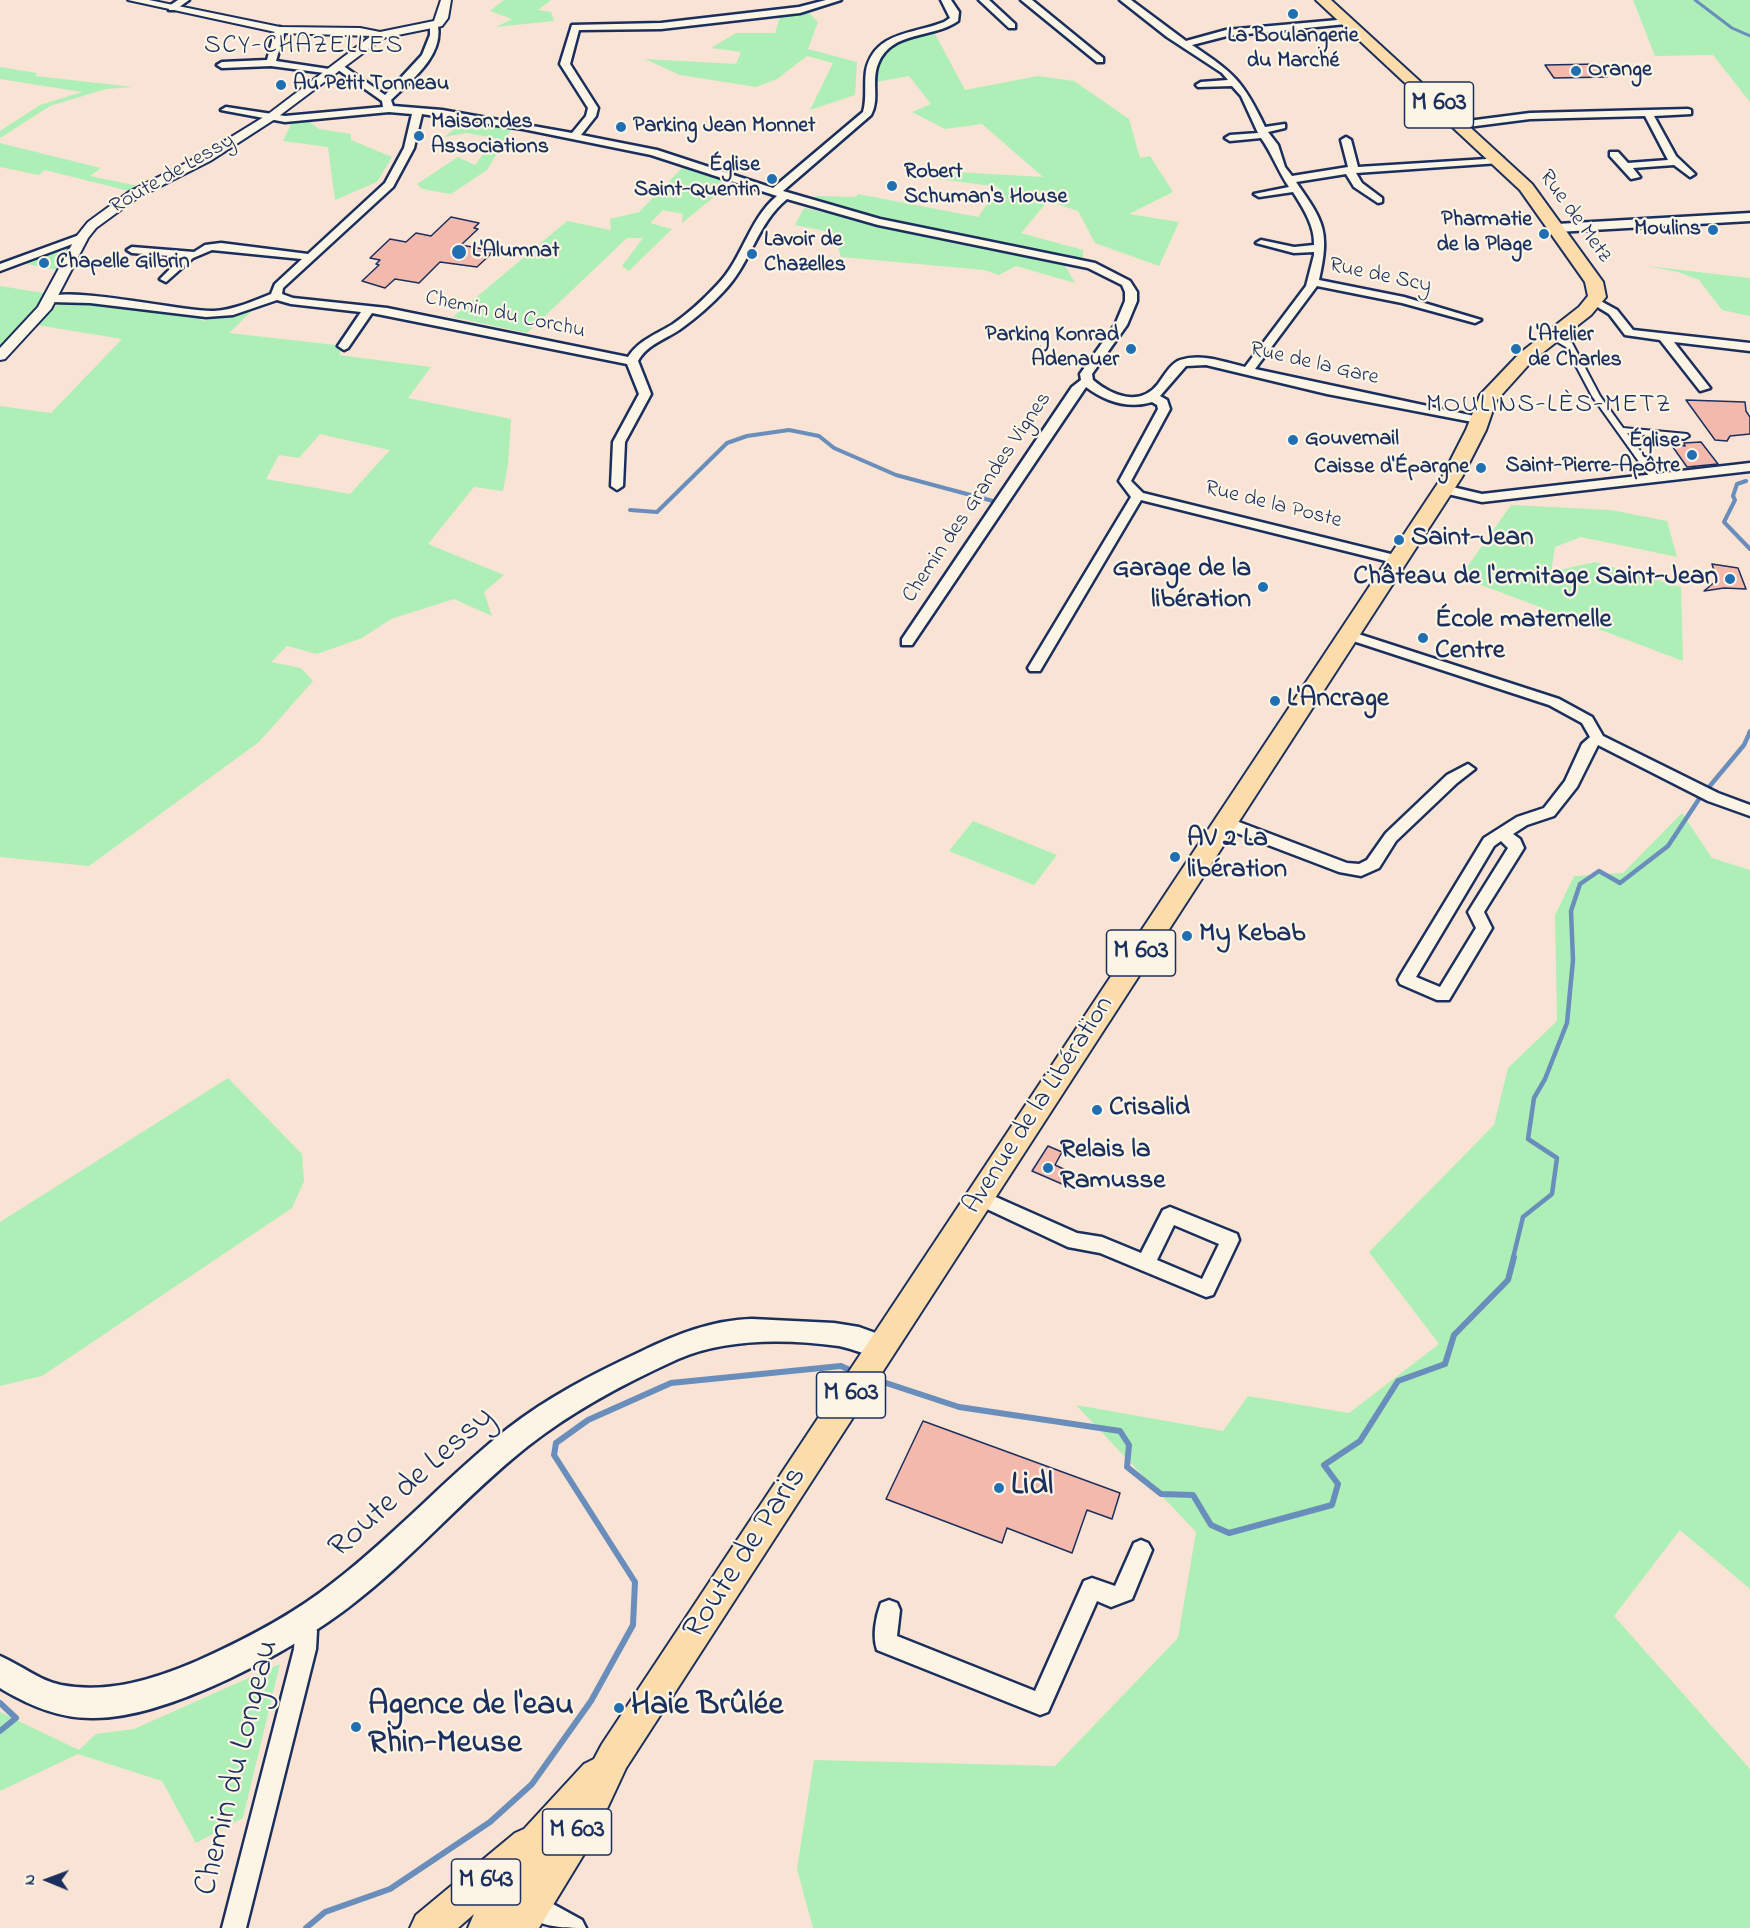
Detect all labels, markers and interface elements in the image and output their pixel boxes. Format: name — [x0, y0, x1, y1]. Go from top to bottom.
marker: La Boulangerie du Marché — [1286, 7, 1300, 21]
place label: La Boulangerie du Marché — [1227, 24, 1359, 76]
district label: SCY-CHAZELLES — [204, 32, 404, 64]
place label: Orange — [1588, 58, 1652, 84]
marker: Orange — [1569, 64, 1583, 78]
place label: Au Petit Tonneau — [293, 72, 449, 98]
marker: Au Petit Tonneau — [274, 78, 288, 92]
road number: M 603 — [1404, 82, 1474, 128]
place label: Maison des Associations — [431, 110, 549, 162]
place label: Parking Jean Monnet — [633, 114, 816, 140]
marker: Parking Jean Monnet — [614, 120, 628, 134]
street label: Route de Lessy — [106, 129, 240, 221]
marker: Maison des Associations — [412, 129, 426, 143]
place label: Église Saint-Quentin — [634, 153, 760, 204]
place label: Robert Schuman's House — [904, 160, 1067, 212]
street label: Rue de Metz — [1532, 166, 1616, 268]
marker: Église Saint-Quentin — [765, 172, 779, 186]
marker: Robert Schuman's House — [885, 179, 899, 193]
place label: Pharmatie de la Plage — [1436, 208, 1532, 260]
place label: Moulins — [1634, 217, 1701, 243]
marker: Moulins — [1706, 223, 1720, 237]
marker: Pharmatie de la Plage — [1537, 227, 1551, 241]
place label: Lavoir de Chazelles — [764, 228, 846, 280]
place label: L'Alumnat — [472, 239, 559, 265]
marker: L'Alumnat — [450, 243, 468, 261]
marker: Lavoir de Chazelles — [745, 247, 759, 261]
place label: Chapelle Gilbrin — [56, 250, 190, 276]
street label: Rue de Scy — [1326, 253, 1434, 301]
marker: Chapelle Gilbrin — [37, 256, 51, 270]
street label: Chemin du Corchu — [422, 286, 588, 346]
place label: Parking Konrad Adenauer — [985, 323, 1119, 374]
place label: L'Atelier de Charles — [1528, 323, 1622, 374]
street label: Rue de la Gare — [1247, 337, 1381, 393]
marker: Parking Konrad Adenauer — [1124, 342, 1138, 356]
marker: L'Atelier de Charles — [1509, 342, 1523, 356]
street label: Chemin des Grandes Vignes — [898, 388, 1058, 608]
district label: MOULINS-LÈS-METZ — [1426, 391, 1672, 423]
place label: Gouvernail — [1305, 427, 1399, 453]
place label: Église Saint-Pierre-Apôtre — [1506, 429, 1680, 481]
marker: Gouvernail — [1286, 433, 1300, 447]
marker: Église Saint-Pierre-Apôtre — [1685, 448, 1699, 462]
place label: Caisse d'Épargne — [1314, 455, 1469, 481]
marker: Caisse d'Épargne — [1474, 461, 1488, 475]
street label: Rue de la Poste — [1202, 476, 1344, 536]
place label: Saint-Jean — [1411, 524, 1533, 556]
marker: Saint-Jean — [1392, 533, 1406, 547]
place label: Garage de la libération — [1112, 555, 1251, 618]
place label: Château de l'ermitage Saint-Jean — [1353, 563, 1718, 595]
marker: Château de l'ermitage Saint-Jean — [1723, 572, 1737, 586]
marker: Garage de la libération — [1256, 580, 1270, 594]
place label: École maternelle Centre — [1435, 606, 1612, 669]
marker: École maternelle Centre — [1416, 631, 1430, 645]
place label: L'Ancrage — [1287, 685, 1389, 717]
marker: L'Ancrage — [1268, 694, 1282, 708]
place label: AV 2 La libération — [1187, 825, 1287, 888]
marker: AV 2 La libération — [1168, 850, 1182, 864]
place label: My Kebab — [1199, 920, 1305, 952]
marker: My Kebab — [1180, 929, 1194, 943]
road number: M 603 — [1106, 930, 1176, 976]
street label: Avenue de la Libération — [958, 991, 1122, 1221]
place label: Crisalid — [1109, 1094, 1190, 1126]
marker: Crisalid — [1090, 1103, 1104, 1117]
place label: Relais la Ramusse — [1060, 1136, 1165, 1199]
marker: Relais la Ramusse — [1041, 1161, 1055, 1175]
road number: M 603 — [816, 1372, 886, 1418]
street label: Route de Lessy — [322, 1399, 504, 1569]
street label: Route de Paris — [677, 1460, 817, 1648]
place label: Lidl — [1011, 1468, 1053, 1508]
marker: Lidl — [992, 1481, 1006, 1495]
street label: Chemin du Longeau — [188, 1636, 290, 1900]
place label: Agence de l'eau Rhin-Meuse — [368, 1688, 574, 1766]
place label: Haie Brûlée — [631, 1688, 783, 1728]
marker: Haie Brûlée — [612, 1701, 626, 1715]
marker: Agence de l'eau Rhin-Meuse — [349, 1720, 363, 1734]
road number: M 603 — [542, 1809, 612, 1855]
north arrow — [18, 1850, 78, 1910]
road number: M 643 — [452, 1859, 520, 1905]
text: N — [18, 1874, 42, 1885]

